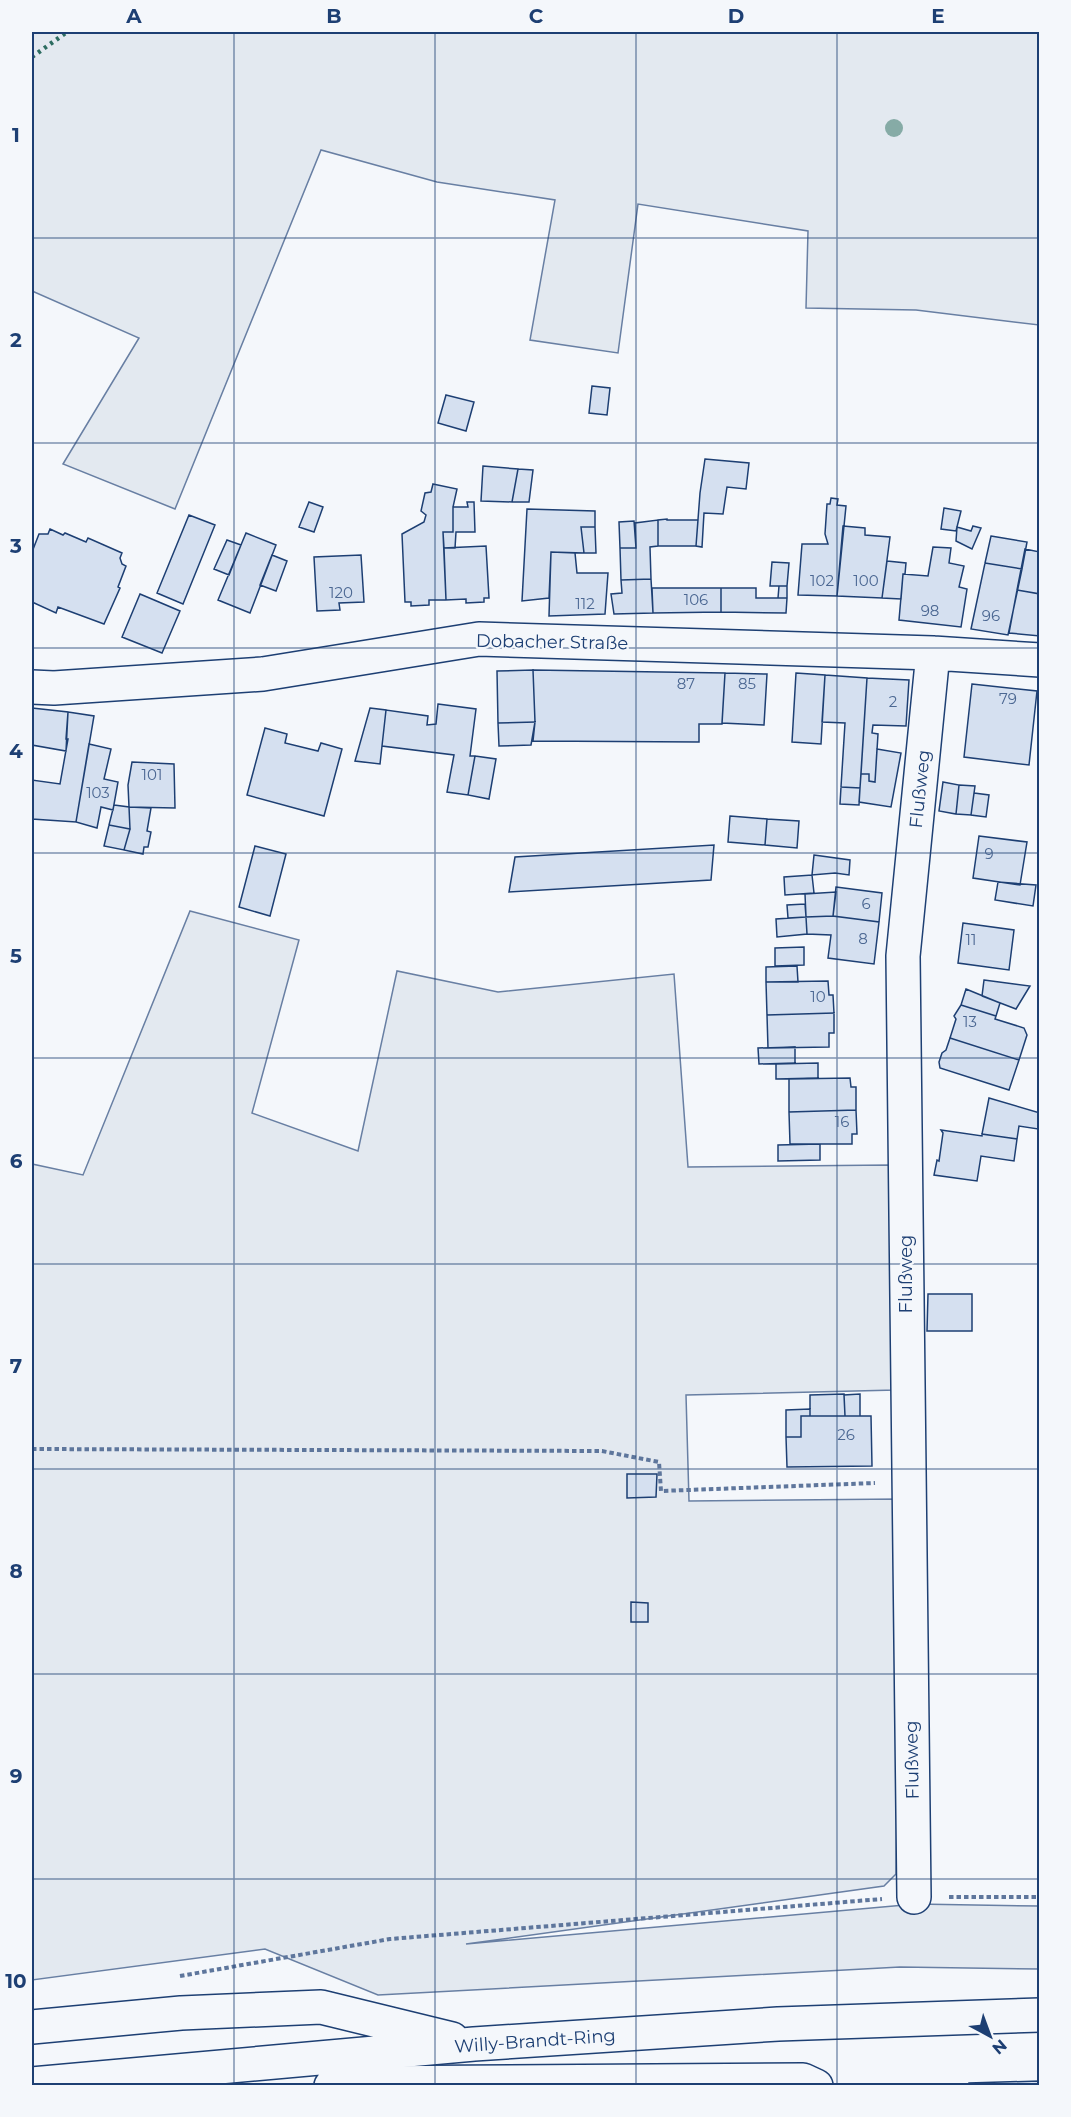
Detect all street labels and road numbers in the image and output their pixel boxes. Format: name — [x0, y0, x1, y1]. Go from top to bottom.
street label: Dobacher Straße — [476, 630, 628, 654]
street label: Flußweg — [905, 749, 935, 829]
street label: Flußweg — [895, 1235, 917, 1313]
street label: Flußweg — [900, 1720, 924, 1800]
street label: Willy-Brandt-Ring — [454, 2024, 616, 2058]

